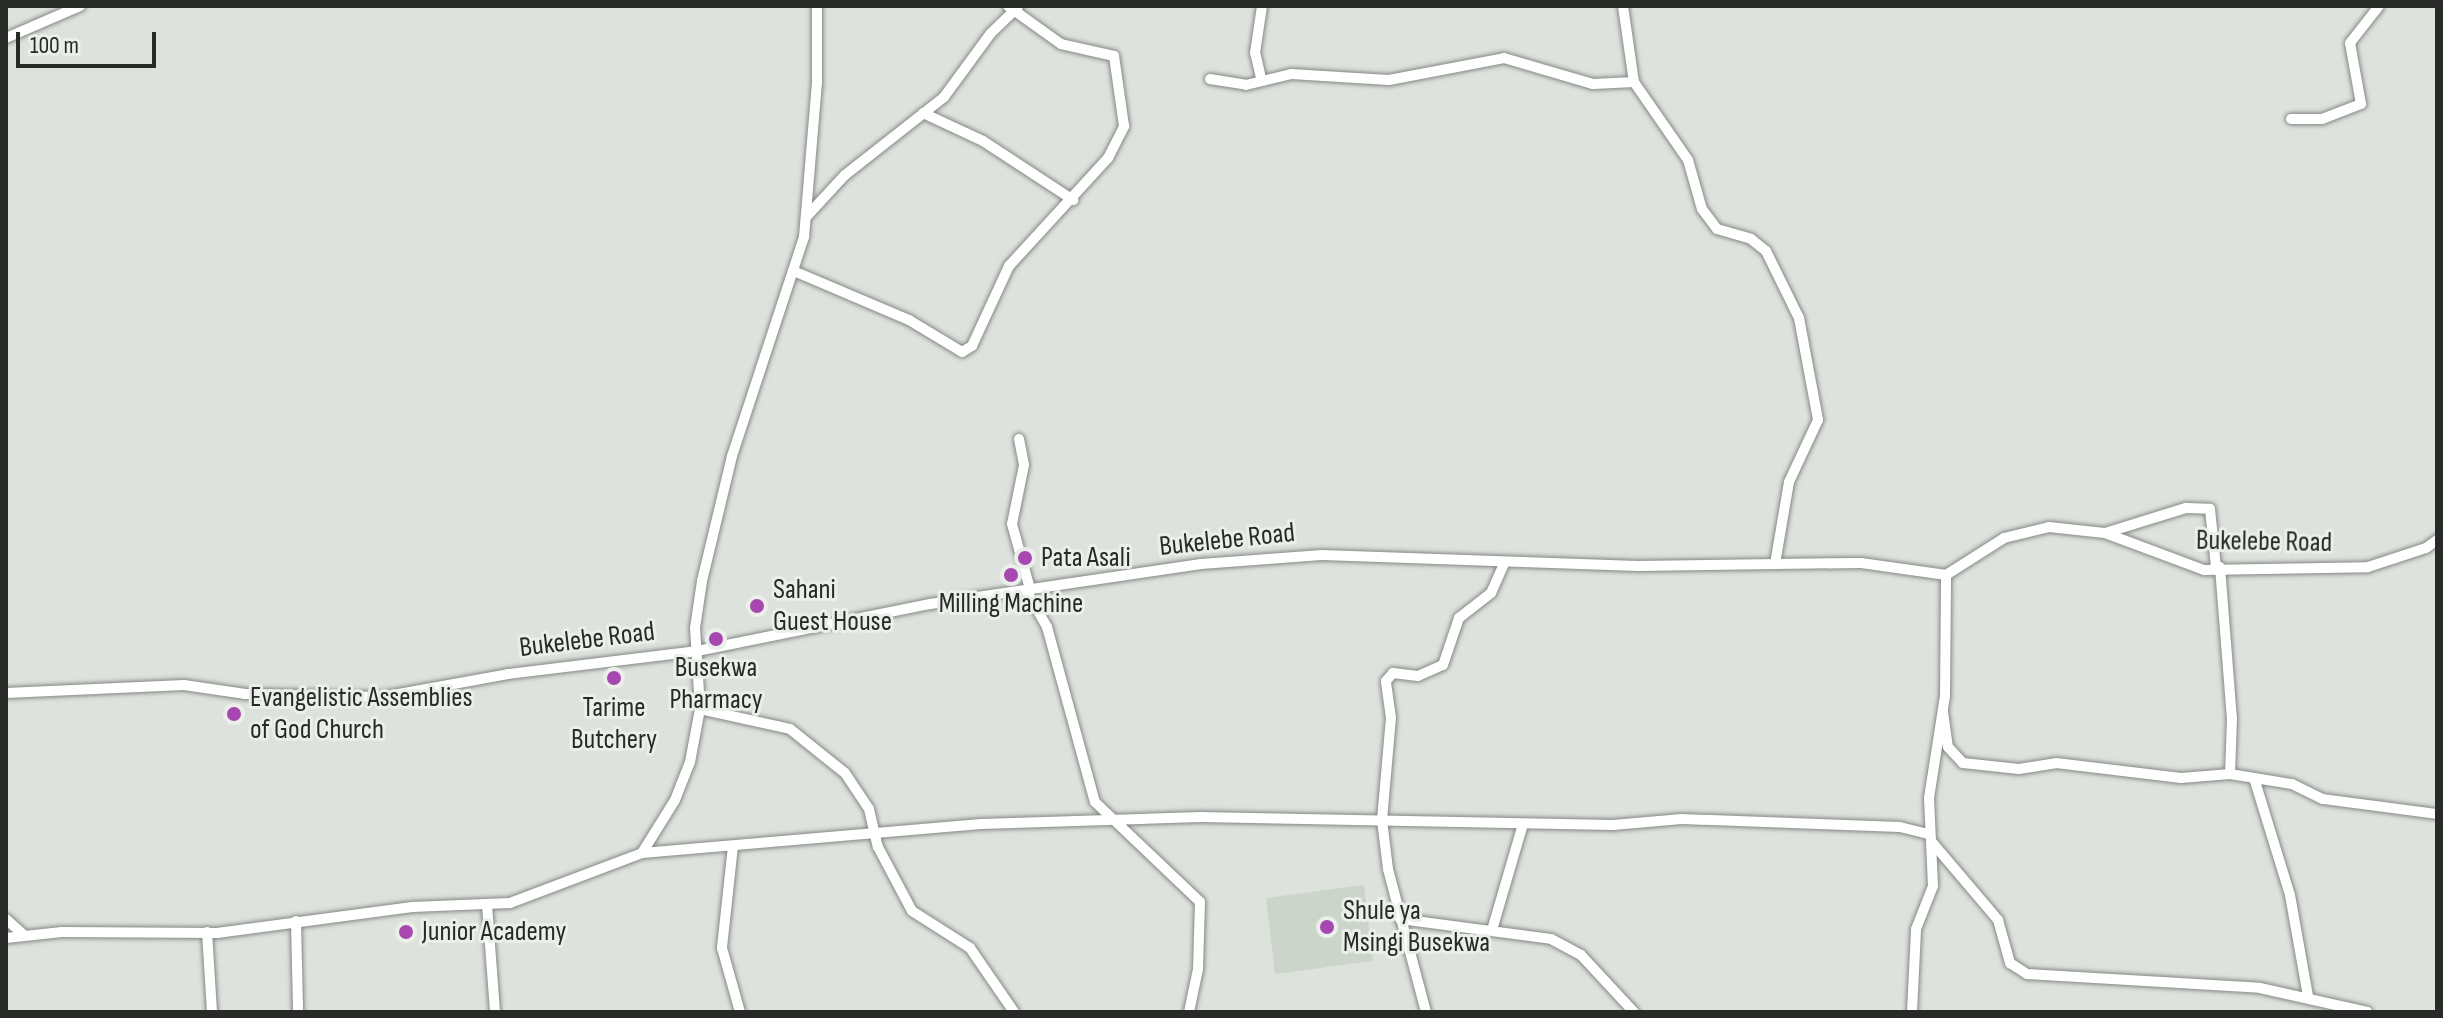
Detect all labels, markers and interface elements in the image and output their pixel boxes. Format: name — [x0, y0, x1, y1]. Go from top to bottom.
scale bar — [20, 16, 160, 66]
text: 100 m — [30, 31, 79, 60]
street label: Bukelebe Road — [1158, 516, 1296, 564]
street label: Bukelebe Road — [2196, 524, 2332, 560]
place label: Pata Asali — [1041, 541, 1131, 575]
marker: Pata Asali — [1016, 549, 1034, 567]
marker: Milling Machine — [1002, 566, 1020, 584]
place label: Sahani Guest House — [773, 573, 892, 639]
place label: Milling Machine — [939, 587, 1083, 621]
marker: Sahani Guest House — [748, 597, 766, 615]
street label: Bukelebe Road — [517, 615, 657, 665]
marker: Busekwa Pharmacy — [707, 630, 725, 648]
place label: Busekwa Pharmacy — [669, 651, 763, 717]
marker: Tarime Butchery — [605, 669, 623, 687]
place label: Evangelistic Assemblies of God Church — [250, 681, 473, 747]
place label: Tarime Butchery — [571, 691, 657, 757]
marker: Evangelistic Assemblies of God Church — [225, 705, 243, 723]
place label: Shule ya Msingi Busekwa — [1343, 894, 1490, 960]
place label: Junior Academy — [422, 915, 566, 949]
marker: Shule ya Msingi Busekwa — [1318, 918, 1336, 936]
marker: Junior Academy — [397, 923, 415, 941]

